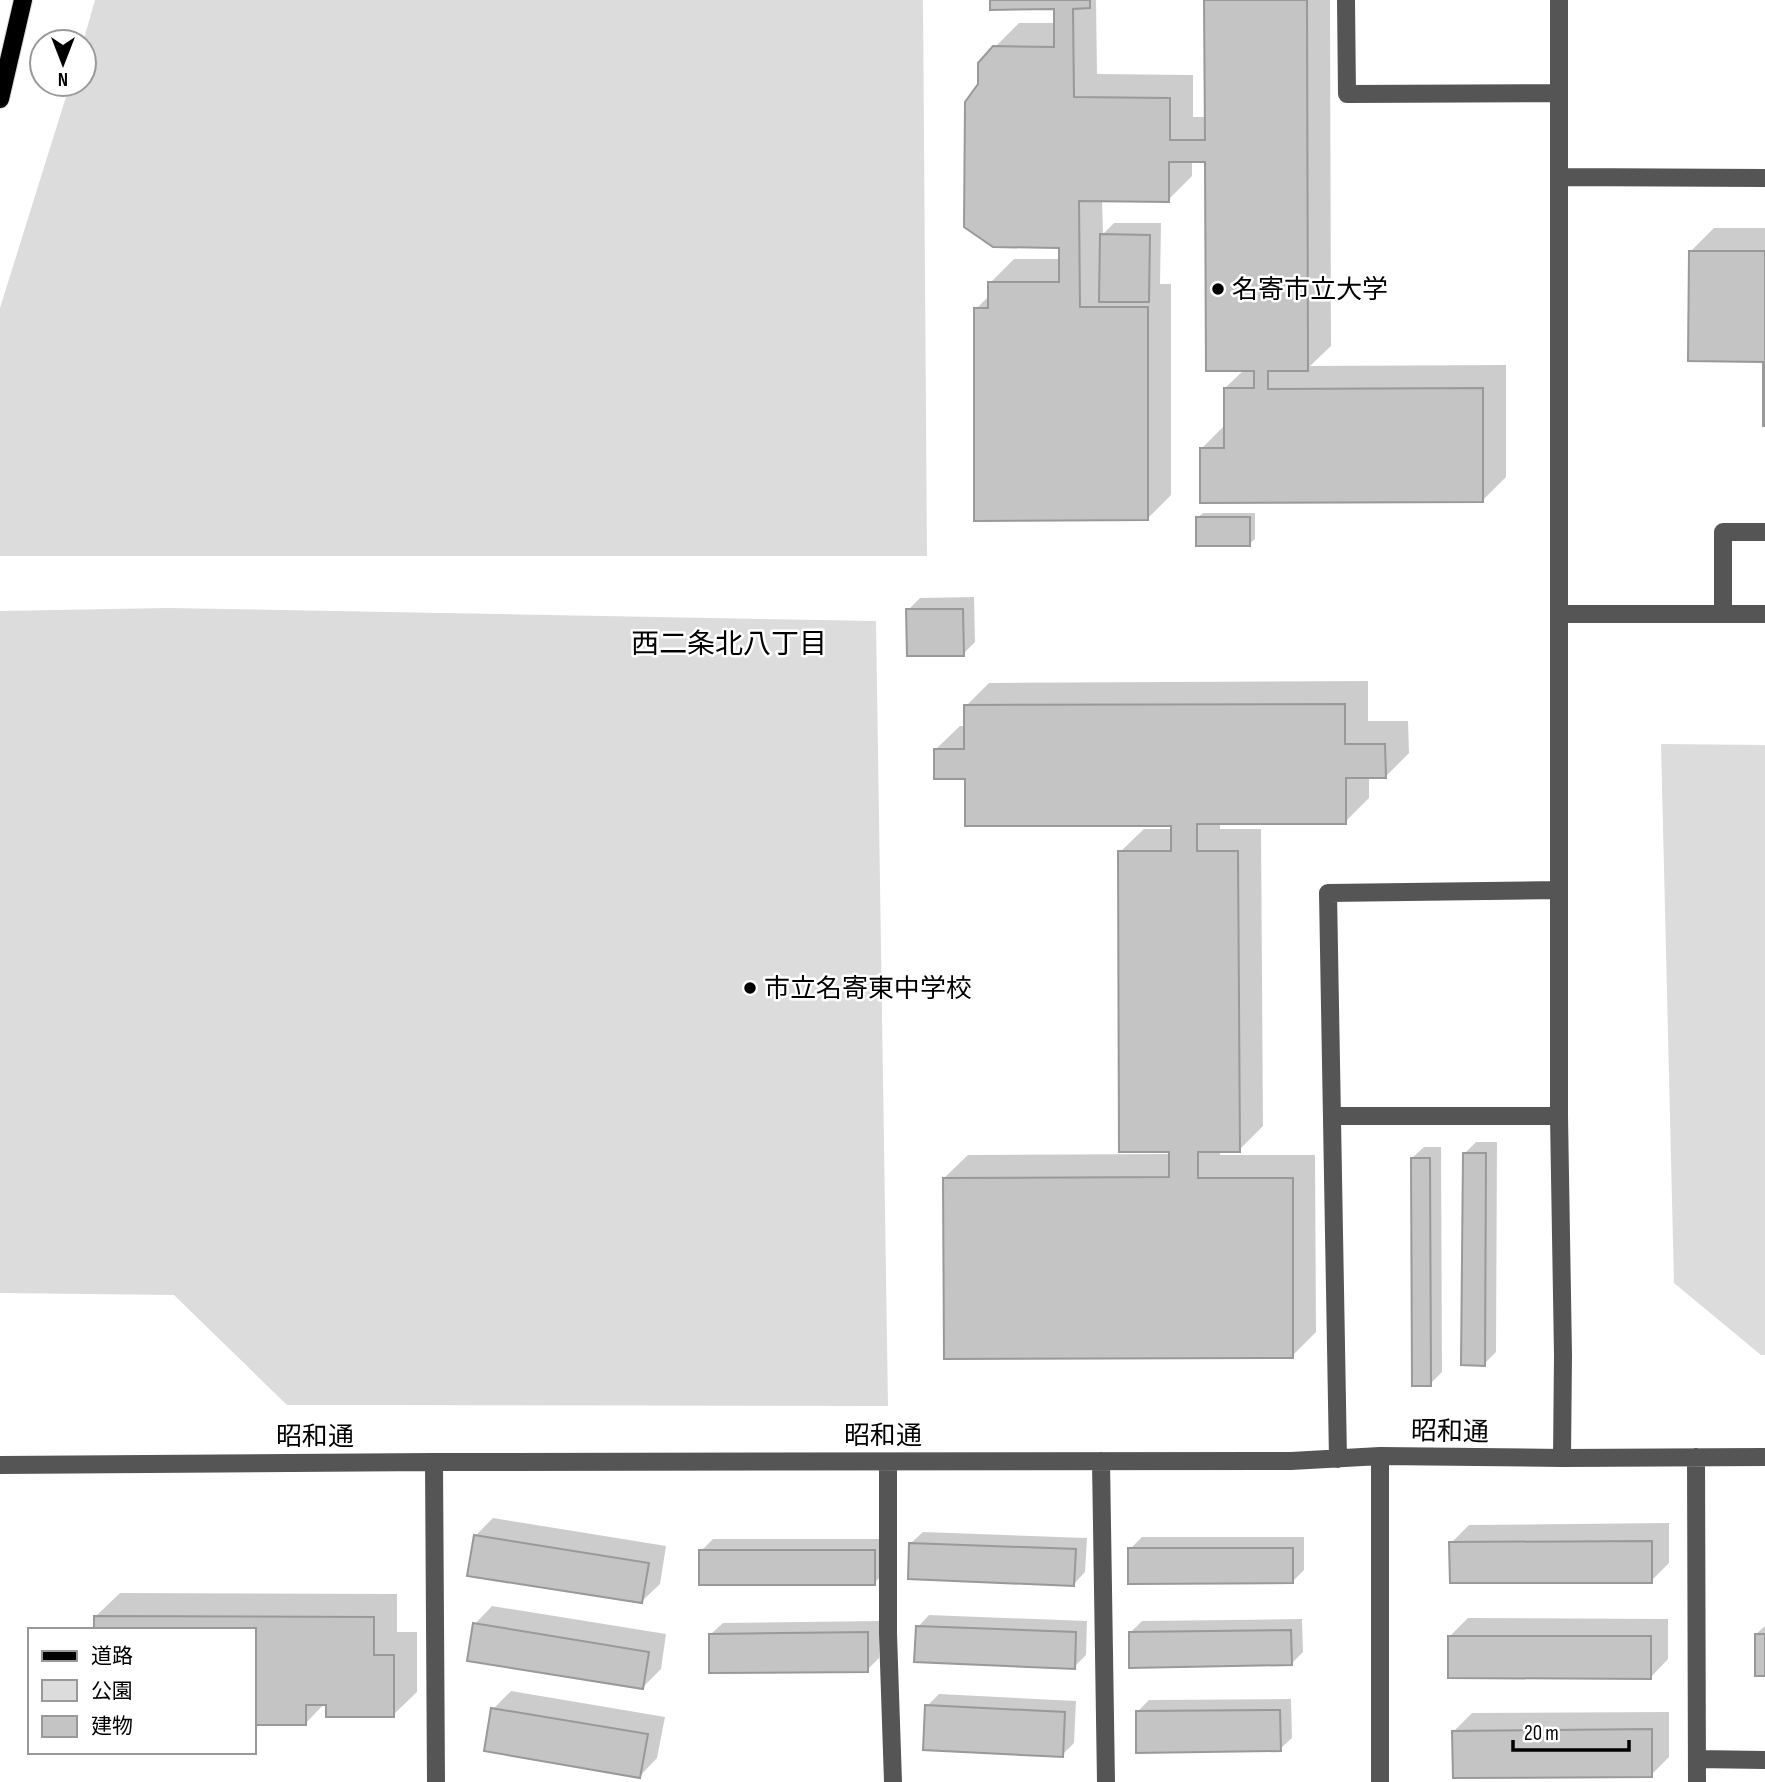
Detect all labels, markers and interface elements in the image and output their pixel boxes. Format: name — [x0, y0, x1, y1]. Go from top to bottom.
north arrow — [28, 28, 98, 98]
text: N — [58, 67, 68, 90]
place label: 名寄市立大学 — [1232, 275, 1388, 306]
marker: 名寄市立大学 — [1210, 281, 1226, 297]
district label: 西二条北八丁目 — [631, 628, 827, 661]
place label: 市立名寄東中学校 — [764, 974, 972, 1005]
marker: 市立名寄東中学校 — [742, 980, 758, 996]
street label: 昭和通 — [1411, 1416, 1489, 1449]
street label: 昭和通 — [844, 1421, 922, 1452]
street label: 昭和通 — [276, 1422, 354, 1453]
legend — [28, 1628, 256, 1754]
text: 道路 — [91, 1644, 133, 1669]
text: 公園 — [91, 1679, 133, 1704]
scale bar — [1513, 1708, 1628, 1752]
text: 建物 — [91, 1714, 133, 1739]
text: 20 m — [1524, 1721, 1559, 1746]

